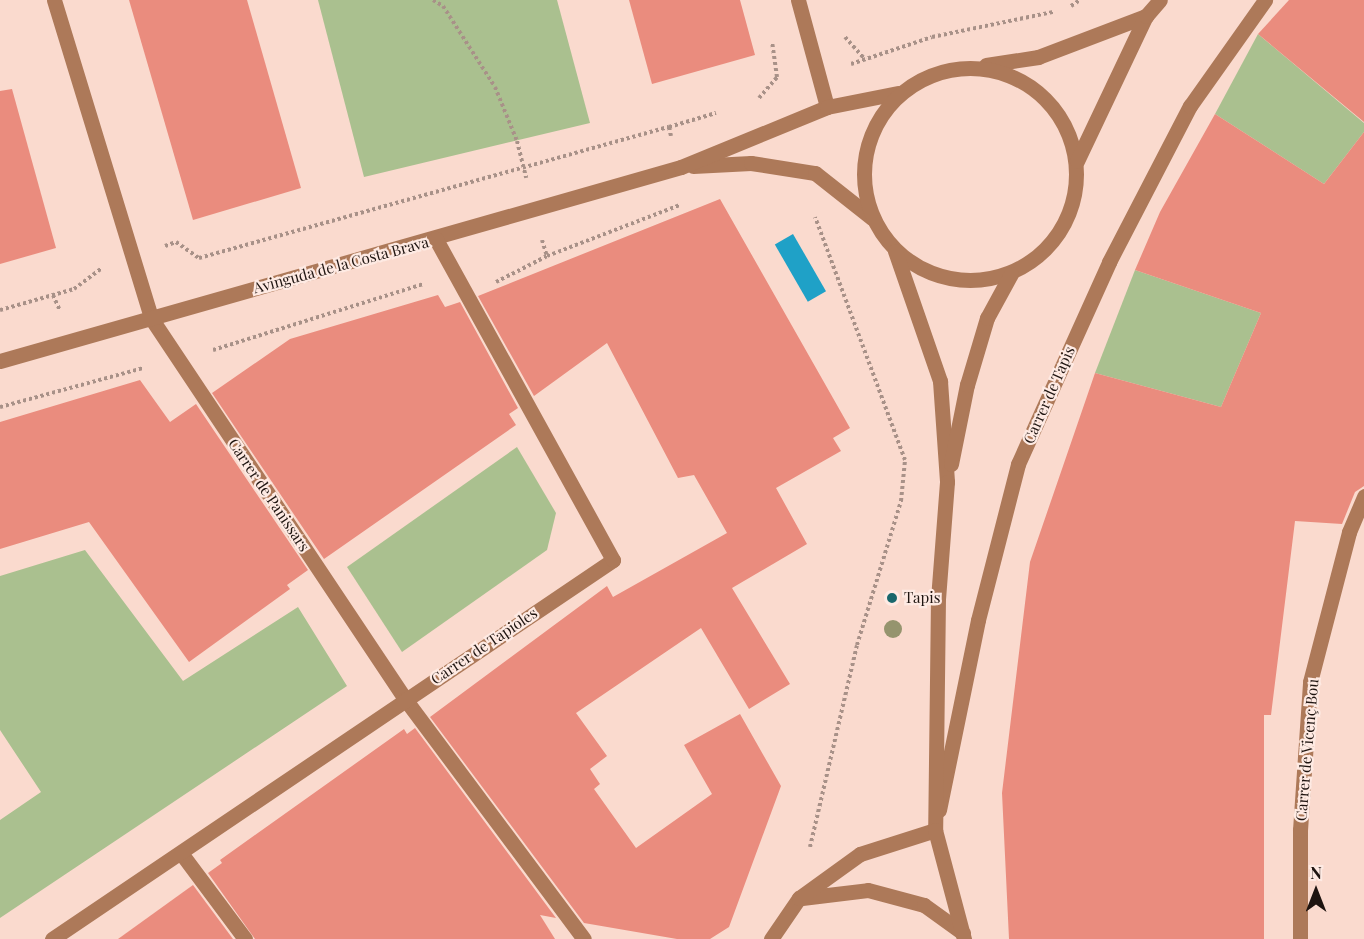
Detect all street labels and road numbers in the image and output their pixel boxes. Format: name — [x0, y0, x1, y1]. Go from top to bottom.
street label: Avinguda de la Costa Brava — [251, 233, 431, 297]
street label: Carrer de Tapis — [1019, 343, 1079, 447]
street label: Carrer de Panissars — [224, 435, 314, 555]
street label: Carrer de Tapioles — [427, 604, 541, 688]
street label: Carrer de Vicenç Bou — [1292, 678, 1322, 822]

